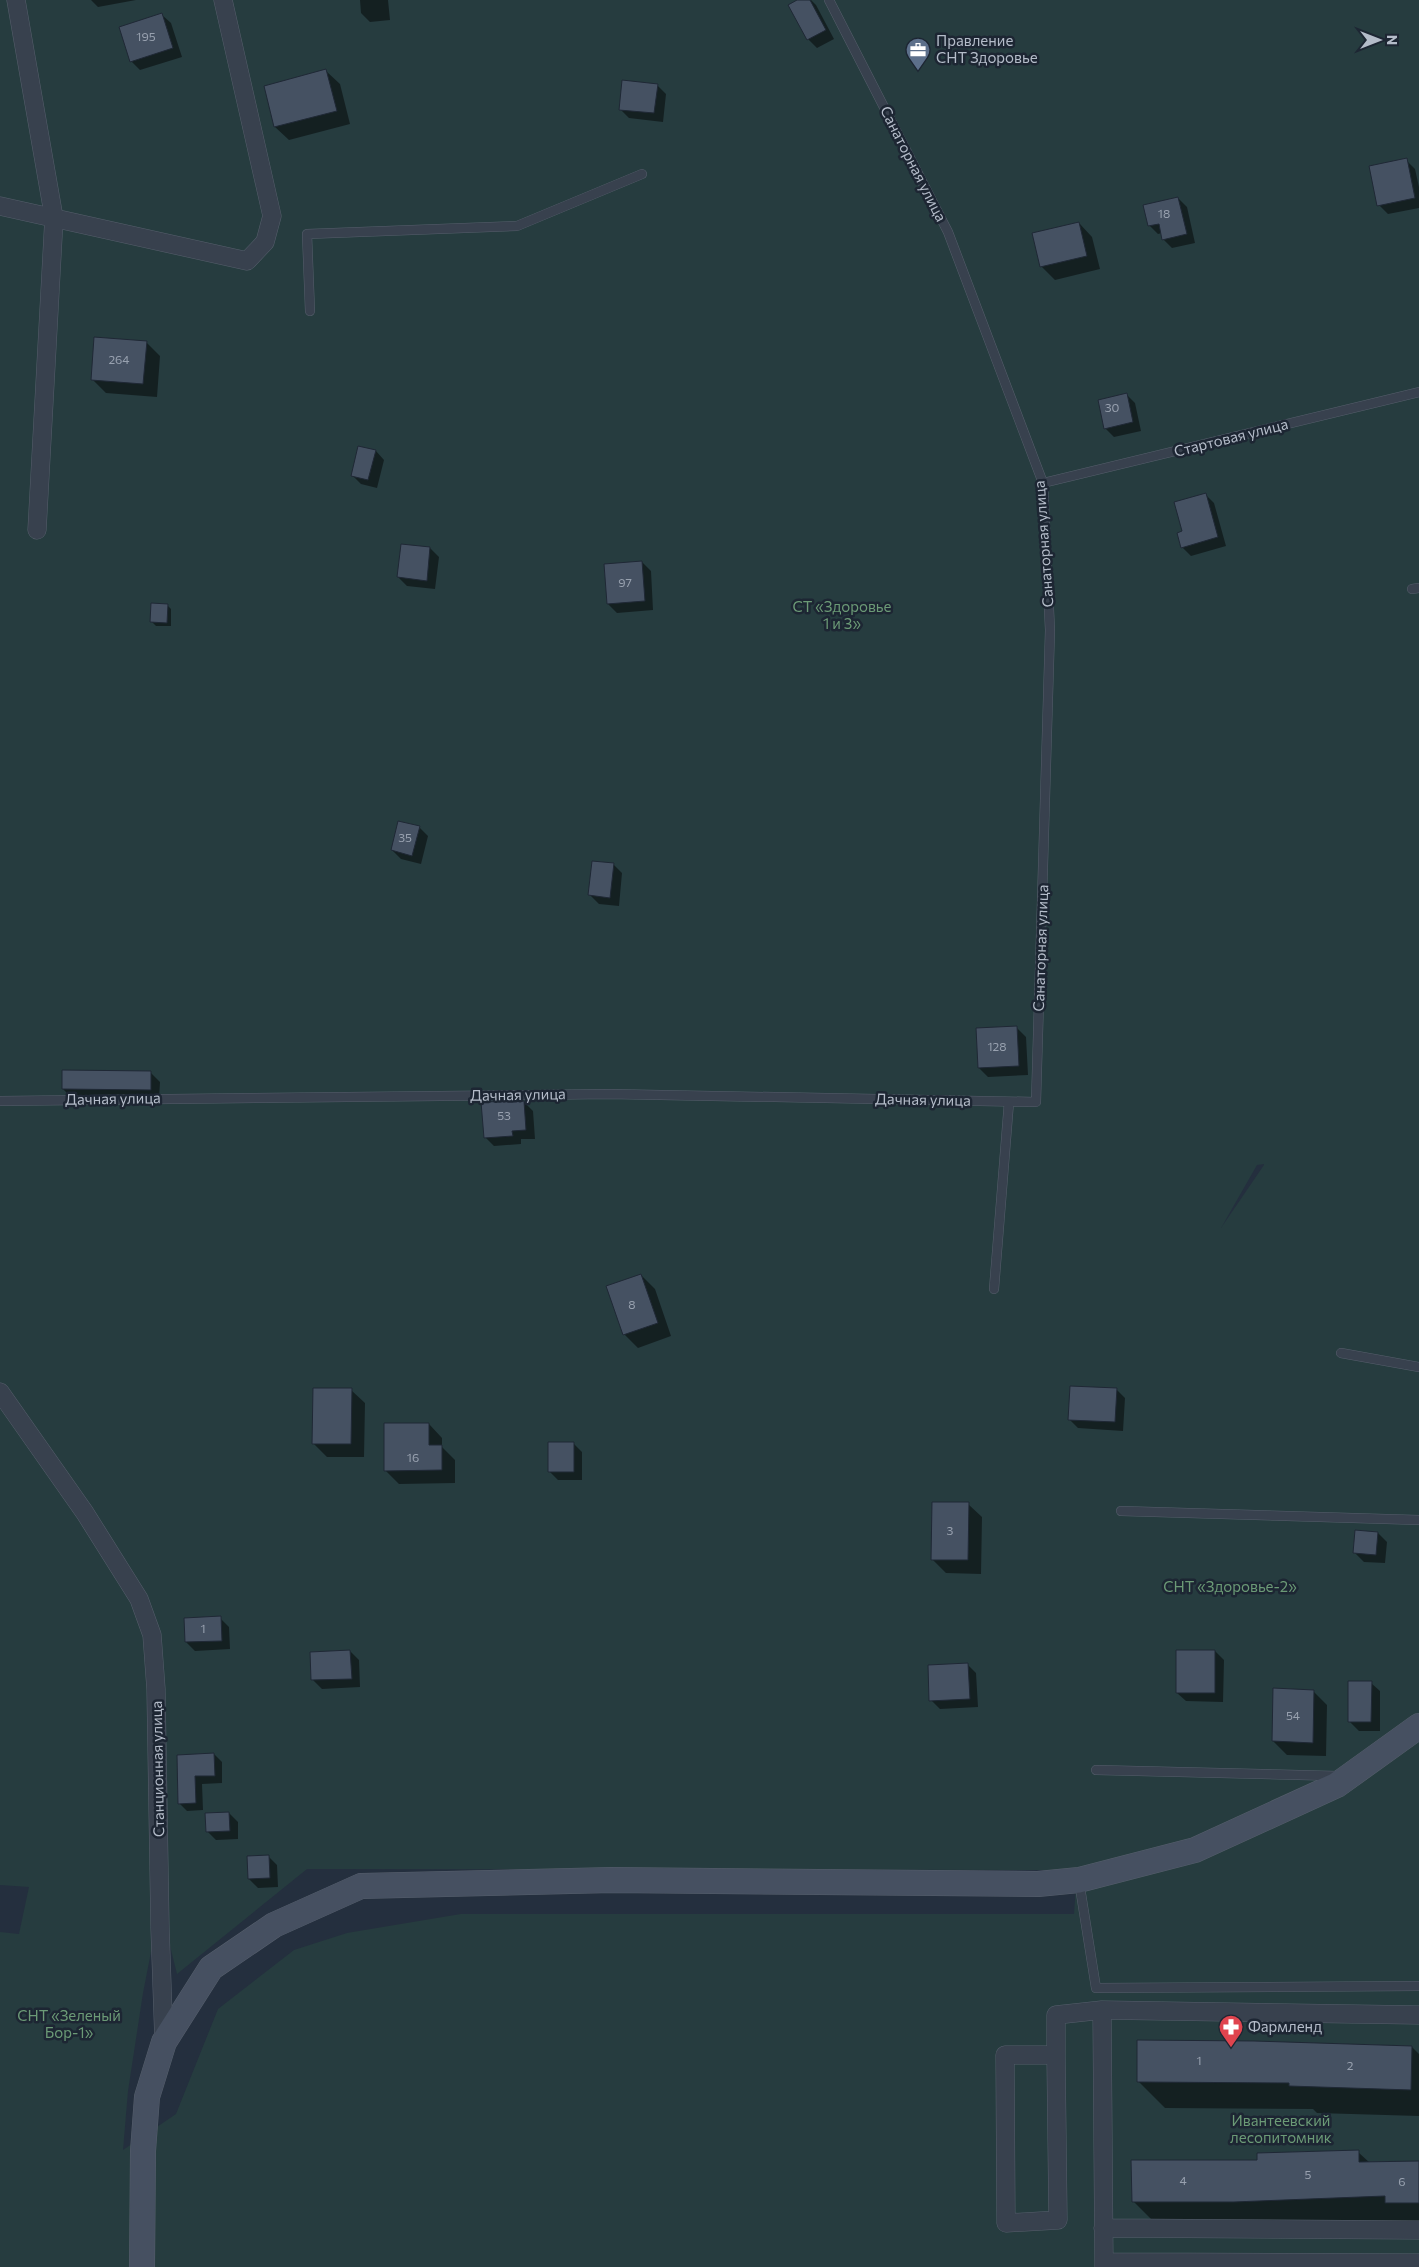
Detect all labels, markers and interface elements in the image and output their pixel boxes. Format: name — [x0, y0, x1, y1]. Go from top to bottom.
north arrow — [1354, 15, 1404, 65]
house number: 195 — [136, 29, 156, 43]
place label: Правление СНТ Здоровье — [936, 31, 1038, 66]
text: N — [1384, 35, 1401, 45]
office icon: Правление СНТ Здоровье — [905, 37, 931, 71]
street label: Санаторная улица — [877, 103, 951, 224]
house number: 18 — [1158, 206, 1170, 220]
house number: 264 — [108, 352, 130, 366]
house number: 30 — [1105, 400, 1120, 414]
street label: Стартовая улица — [1172, 414, 1290, 460]
street label: Санаторная улица — [1030, 480, 1056, 608]
house number: 97 — [618, 575, 632, 589]
park label: СТ «Здоровье 1 и 3» — [793, 597, 892, 632]
house number: 35 — [398, 830, 412, 844]
street label: Санаторная улица — [1029, 884, 1051, 1012]
house number: 128 — [987, 1039, 1007, 1053]
street label: Дачная улица — [470, 1084, 566, 1104]
street label: Дачная улица — [65, 1088, 161, 1108]
street label: Дачная улица — [875, 1089, 971, 1109]
house number: 53 — [497, 1108, 511, 1122]
house number: 8 — [628, 1297, 636, 1311]
house number: 16 — [407, 1450, 419, 1464]
house number: 3 — [947, 1523, 954, 1537]
park label: СНТ «Здоровье-2» — [1163, 1577, 1297, 1595]
house number: 1 — [200, 1621, 206, 1635]
street label: Станционная улица — [147, 1701, 167, 1837]
house number: 54 — [1286, 1708, 1300, 1722]
park label: СНТ «Зеленый Бор-1» — [17, 2006, 121, 2041]
pharmacy icon: Фармленд — [1218, 2014, 1244, 2048]
place label: Фармленд — [1248, 2017, 1322, 2035]
house number: 1 — [1196, 2053, 1202, 2067]
house number: 2 — [1347, 2058, 1354, 2072]
park label: Ивантеевский лесопитомник — [1230, 2111, 1332, 2146]
house number: 5 — [1305, 2167, 1312, 2181]
house number: 4 — [1179, 2173, 1187, 2187]
house number: 6 — [1398, 2174, 1406, 2188]

